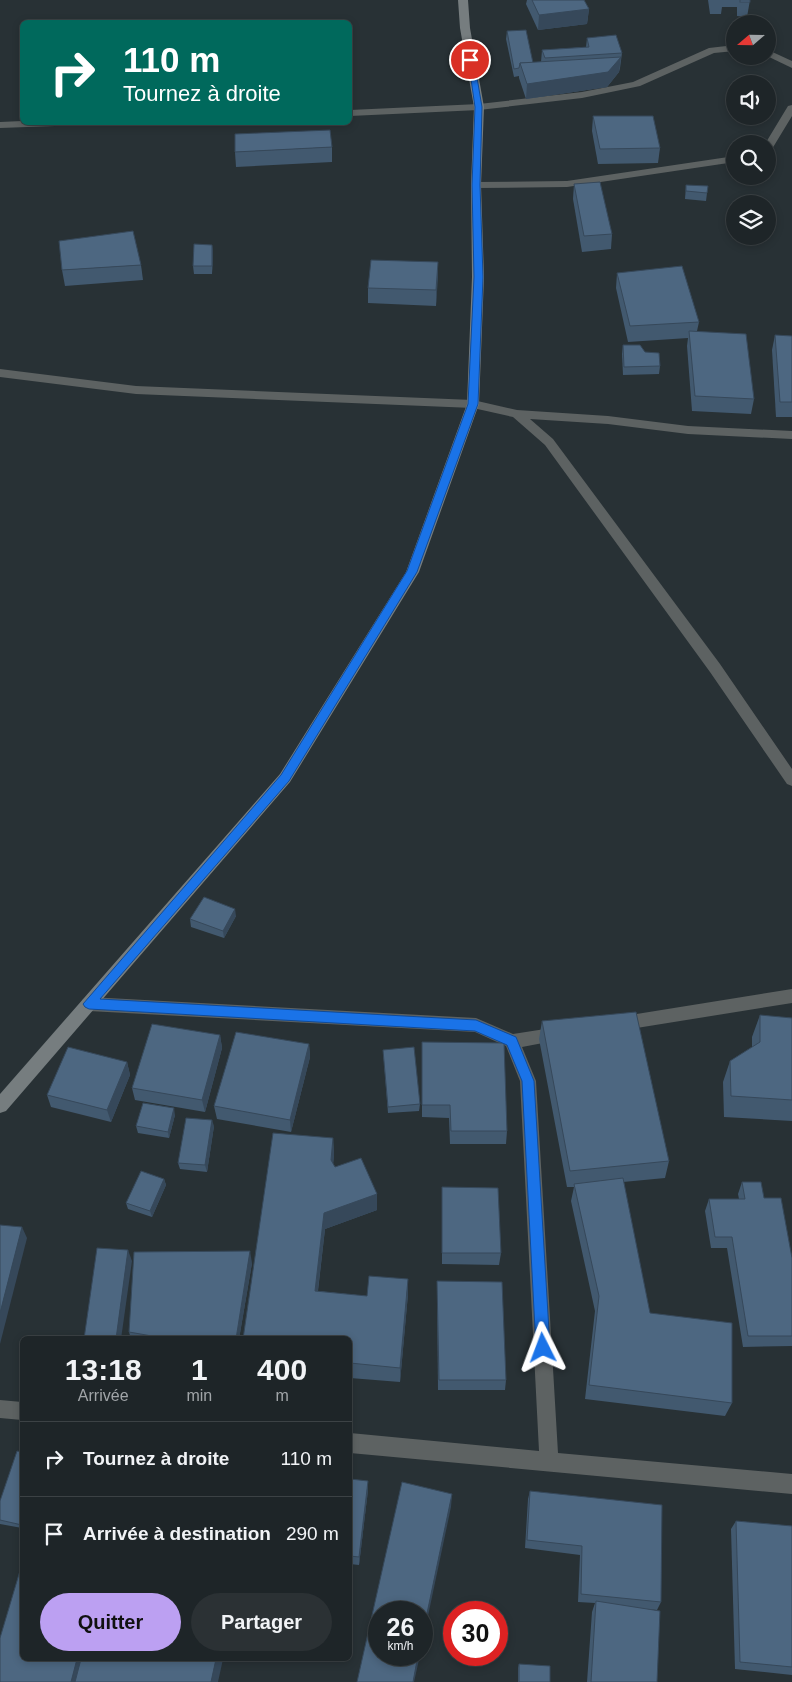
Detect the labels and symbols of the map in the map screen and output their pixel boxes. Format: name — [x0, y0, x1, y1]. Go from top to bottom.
north arrow — [726, 15, 776, 65]
pin — [449, 39, 491, 81]
position arrow — [516, 1321, 568, 1373]
speed limit sign: 30 — [443, 1601, 508, 1666]

